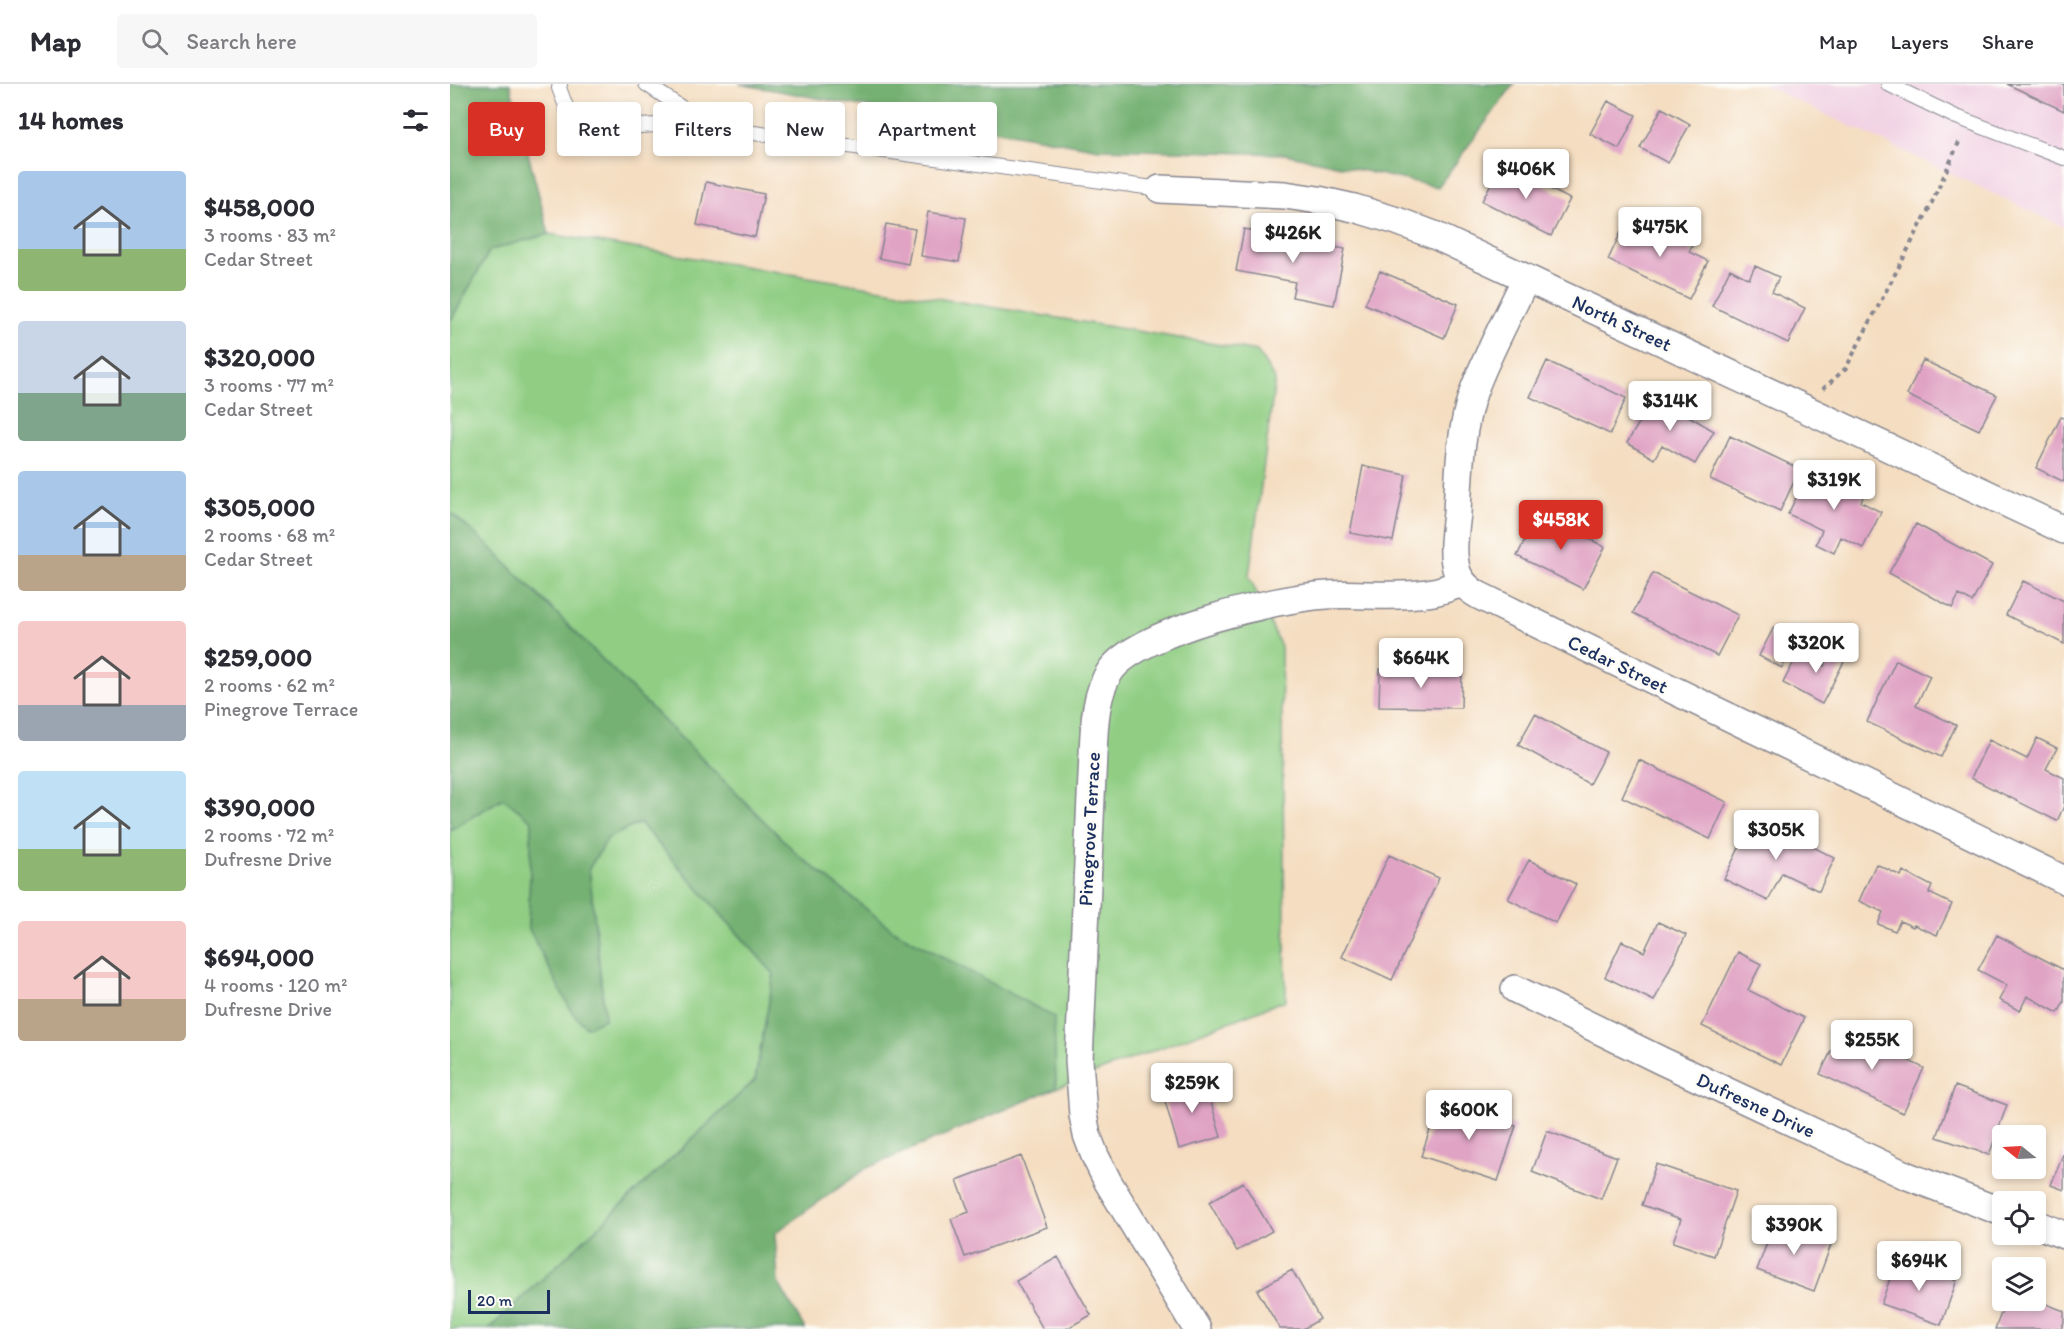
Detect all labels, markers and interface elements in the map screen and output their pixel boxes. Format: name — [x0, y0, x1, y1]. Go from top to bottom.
search box — [117, 14, 537, 68]
text: Map — [30, 24, 81, 58]
icon: search — [138, 25, 171, 58]
text: Search here — [186, 28, 297, 55]
text: Map — [1819, 29, 1858, 54]
text: Layers — [1891, 29, 1949, 54]
text: Share — [1982, 29, 2034, 54]
chip: Buy — [468, 102, 545, 156]
chip: Rent — [557, 102, 641, 156]
chip: Filters — [653, 102, 753, 156]
chip: New — [765, 102, 845, 156]
chip: Apartment — [857, 102, 997, 156]
text: 14 homes — [18, 104, 124, 136]
icon: filters — [399, 104, 432, 137]
pin: $406K — [1484, 149, 1568, 200]
text: $406K — [1497, 156, 1555, 180]
text: $458,000 — [204, 191, 315, 223]
icon: home — [66, 195, 138, 267]
pin: $475K — [1618, 207, 1702, 258]
pin: $426K — [1251, 213, 1335, 264]
text: $475K — [1632, 214, 1688, 238]
text: $426K — [1265, 220, 1321, 244]
text: 3 rooms · 83 m² — [204, 223, 336, 247]
text: Cedar Street — [204, 247, 313, 271]
street label: North Street — [1568, 289, 1676, 357]
text: $320,000 — [204, 341, 315, 373]
icon: home — [66, 345, 138, 417]
text: 3 rooms · 77 m² — [204, 373, 334, 397]
pin: $314K — [1628, 381, 1712, 432]
text: $314K — [1642, 388, 1698, 412]
text: Cedar Street — [204, 397, 313, 421]
pin: $319K — [1792, 460, 1876, 511]
text: $319K — [1807, 467, 1861, 491]
text: $305,000 — [204, 491, 315, 523]
icon: home — [66, 495, 138, 567]
pin: $458K — [1519, 500, 1603, 551]
text: $458K — [1533, 507, 1589, 531]
text: 2 rooms · 68 m² — [204, 523, 335, 547]
text: Cedar Street — [204, 547, 313, 571]
pin: $320K — [1774, 623, 1858, 674]
street label: Cedar Street — [1564, 629, 1673, 699]
text: $320K — [1788, 630, 1844, 654]
pin: $664K — [1379, 638, 1463, 689]
text: $259,000 — [204, 641, 312, 673]
icon: home — [66, 645, 138, 717]
text: $664K — [1393, 645, 1449, 669]
text: 2 rooms · 62 m² — [204, 673, 335, 697]
text: Pinegrove Terrace — [204, 697, 358, 721]
street label: Pinegrove Terrace — [1073, 751, 1105, 907]
text: $390,000 — [204, 791, 315, 823]
icon: home — [66, 795, 138, 867]
pin: $305K — [1734, 810, 1818, 861]
text: $305K — [1748, 817, 1804, 841]
text: 2 rooms · 72 m² — [204, 823, 334, 847]
text: Dufresne Drive — [204, 847, 332, 871]
text: $694,000 — [204, 941, 314, 973]
icon: home — [66, 945, 138, 1017]
text: 4 rooms · 120 m² — [204, 973, 347, 997]
text: Dufresne Drive — [204, 997, 332, 1021]
pin: $255K — [1830, 1020, 1914, 1071]
text: $255K — [1845, 1027, 1899, 1051]
pin: $259K — [1150, 1063, 1234, 1114]
street label: Dufresne Drive — [1693, 1067, 1819, 1143]
text: $259K — [1165, 1070, 1219, 1094]
pin: $600K — [1427, 1090, 1511, 1141]
text: $600K — [1440, 1097, 1498, 1121]
north arrow — [1992, 1125, 2046, 1179]
map controls — [1992, 1125, 2046, 1311]
button: locate — [1992, 1191, 2046, 1245]
pin: $390K — [1752, 1205, 1836, 1256]
text: $390K — [1766, 1212, 1822, 1236]
pin: $694K — [1877, 1241, 1961, 1292]
text: $694K — [1891, 1248, 1947, 1272]
button: layers — [1992, 1257, 2046, 1311]
scale bar — [468, 1287, 550, 1314]
text: 20 m — [477, 1291, 512, 1310]

